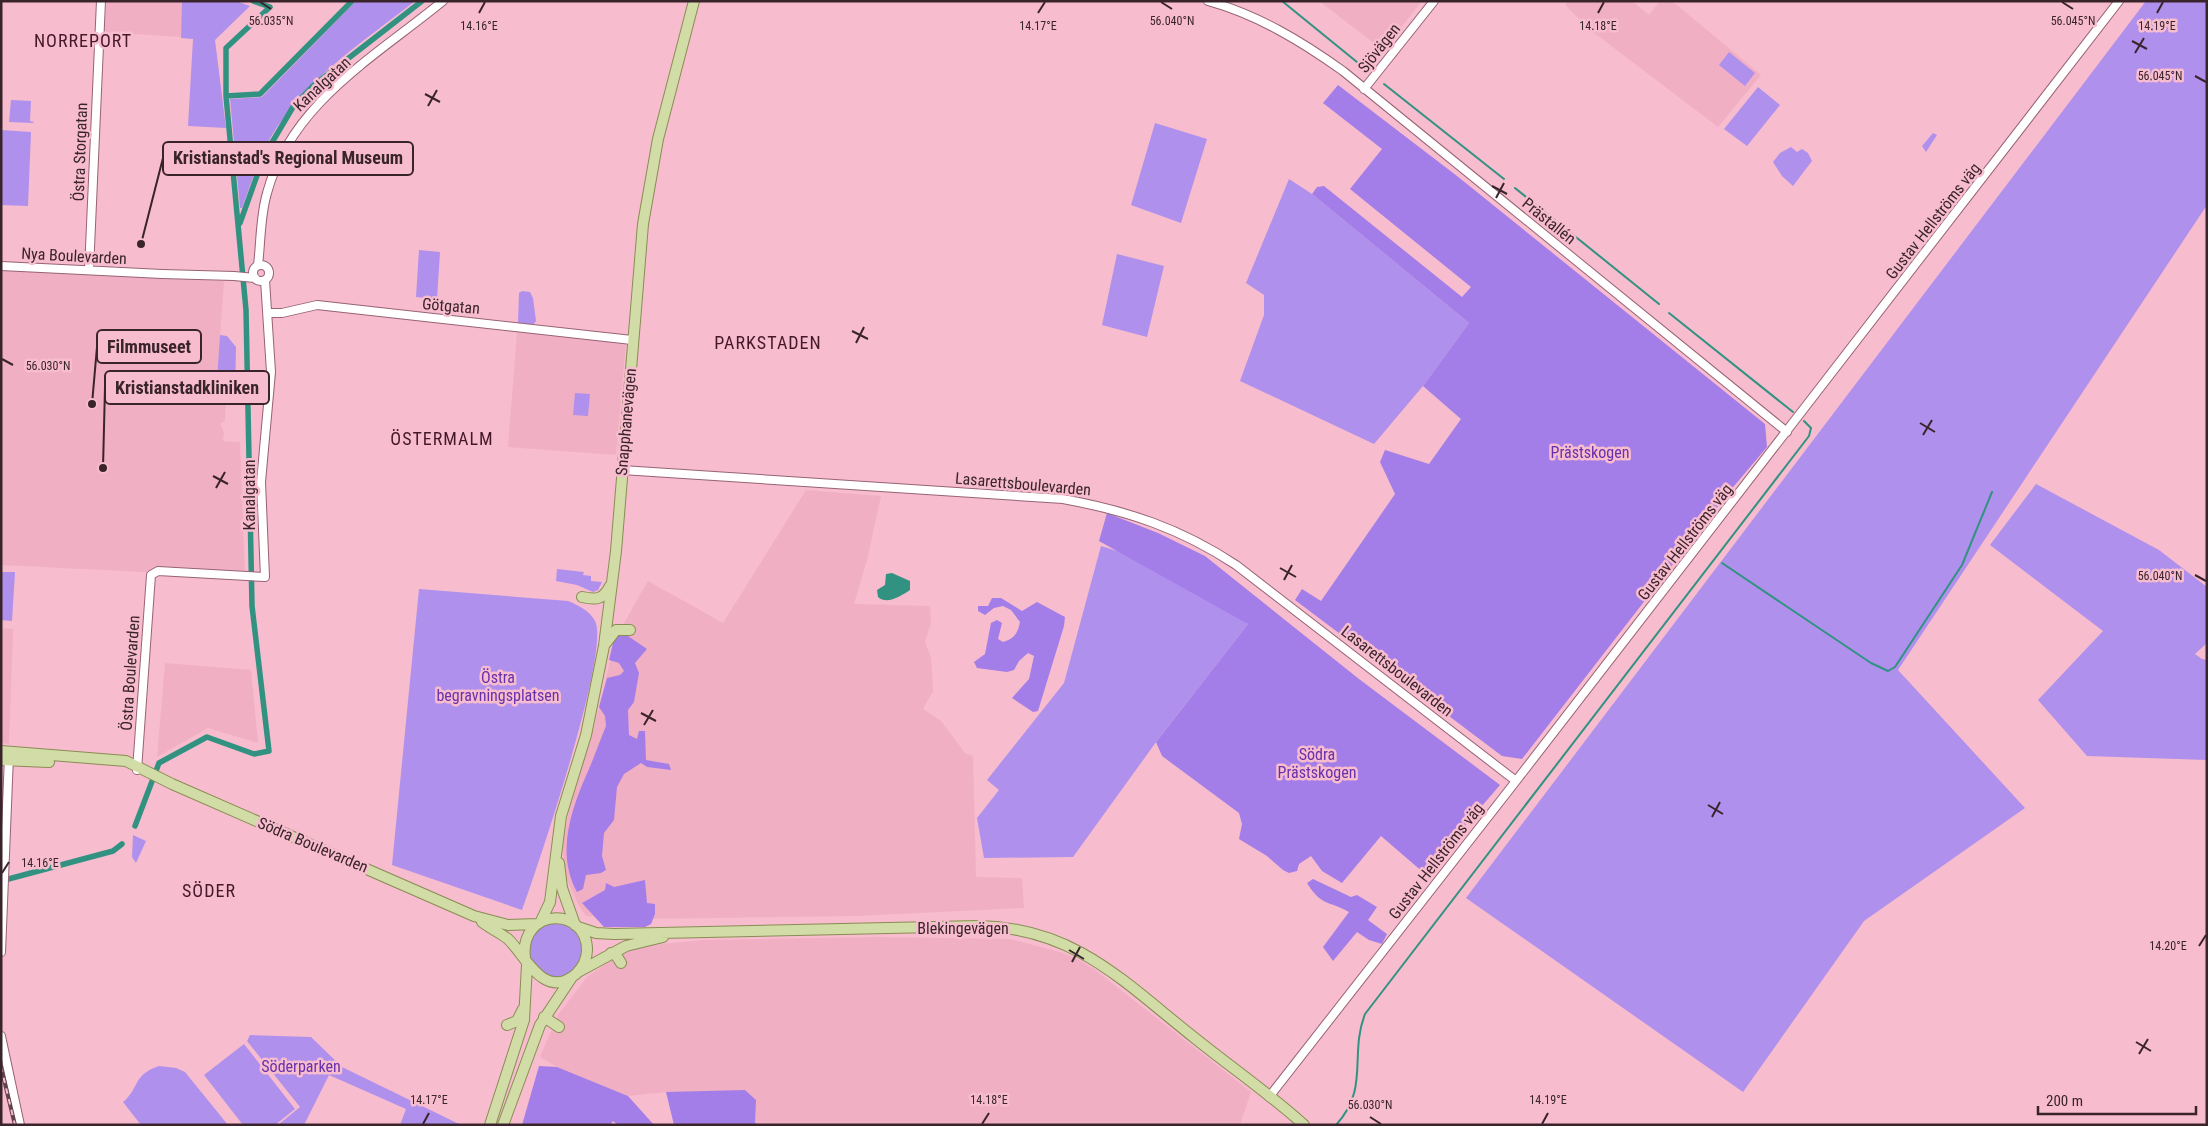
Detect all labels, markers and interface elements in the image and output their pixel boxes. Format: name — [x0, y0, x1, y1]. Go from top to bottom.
text: 56.035°N — [249, 14, 293, 28]
text: 56.040°N — [1150, 14, 1194, 28]
text: 56.045°N — [2051, 14, 2095, 28]
text: 14.16°E — [460, 19, 498, 33]
text: 14.17°E — [1019, 19, 1057, 33]
text: 14.18°E — [1579, 19, 1617, 33]
text: 14.19°E — [2138, 19, 2176, 33]
street label: Sjövägen — [1354, 20, 1404, 76]
district label: NORREPORT — [34, 30, 132, 51]
street label: Kanalgatan — [289, 53, 355, 115]
text: 56.045°N — [2138, 69, 2182, 83]
street label: Östra Storgatan — [69, 102, 91, 202]
callout: Kristianstad's Regional Museum — [163, 142, 413, 175]
text: Kristianstad's Regional Museum — [173, 147, 403, 168]
street label: Gustav Hellströms väg — [1882, 159, 1984, 283]
street label: Prästallén — [1518, 194, 1580, 248]
street label: Nya Boulevarden — [21, 244, 127, 268]
street label: Götgatan — [421, 294, 481, 318]
callout: Filmmuseet — [97, 330, 201, 363]
district label: PARKSTADEN — [714, 332, 822, 353]
text: Filmmuseet — [107, 336, 192, 357]
text: 56.030°N — [26, 359, 70, 373]
street label: Snapphanevägen — [612, 368, 640, 476]
callout: Kristianstadkliniken — [105, 371, 269, 404]
text: Kristianstadkliniken — [115, 377, 259, 398]
district label: ÖSTERMALM — [390, 428, 494, 449]
park label: Prästskogen — [1551, 443, 1629, 462]
street label: Kanalgatan — [240, 459, 259, 531]
street label: Lasarettsboulevarden — [954, 469, 1092, 499]
street label: Gustav Hellströms väg — [1634, 480, 1736, 604]
text: 56.040°N — [2138, 569, 2182, 583]
street label: Östra Boulevarden — [116, 615, 144, 731]
street label: Lasarettsboulevarden — [1337, 622, 1457, 720]
park label: Östra begravningsplatsen — [436, 668, 560, 705]
park label: Södra Prästskogen — [1278, 745, 1356, 782]
street label: Gustav Hellströms väg — [1385, 799, 1487, 923]
street label: Södra Boulevarden — [255, 813, 371, 877]
text: 14.16°E — [21, 856, 59, 870]
district label: SÖDER — [182, 880, 236, 901]
street label: Blekingevägen — [917, 919, 1009, 938]
text: 14.20°E — [2149, 939, 2187, 953]
park label: Söderparken — [261, 1057, 341, 1076]
scale bar — [2038, 1084, 2196, 1116]
text: 200 m — [2046, 1092, 2083, 1110]
text: 14.17°E — [410, 1093, 448, 1107]
text: 14.18°E — [970, 1093, 1008, 1107]
text: 14.19°E — [1529, 1093, 1567, 1107]
text: 56.030°N — [1348, 1098, 1392, 1112]

